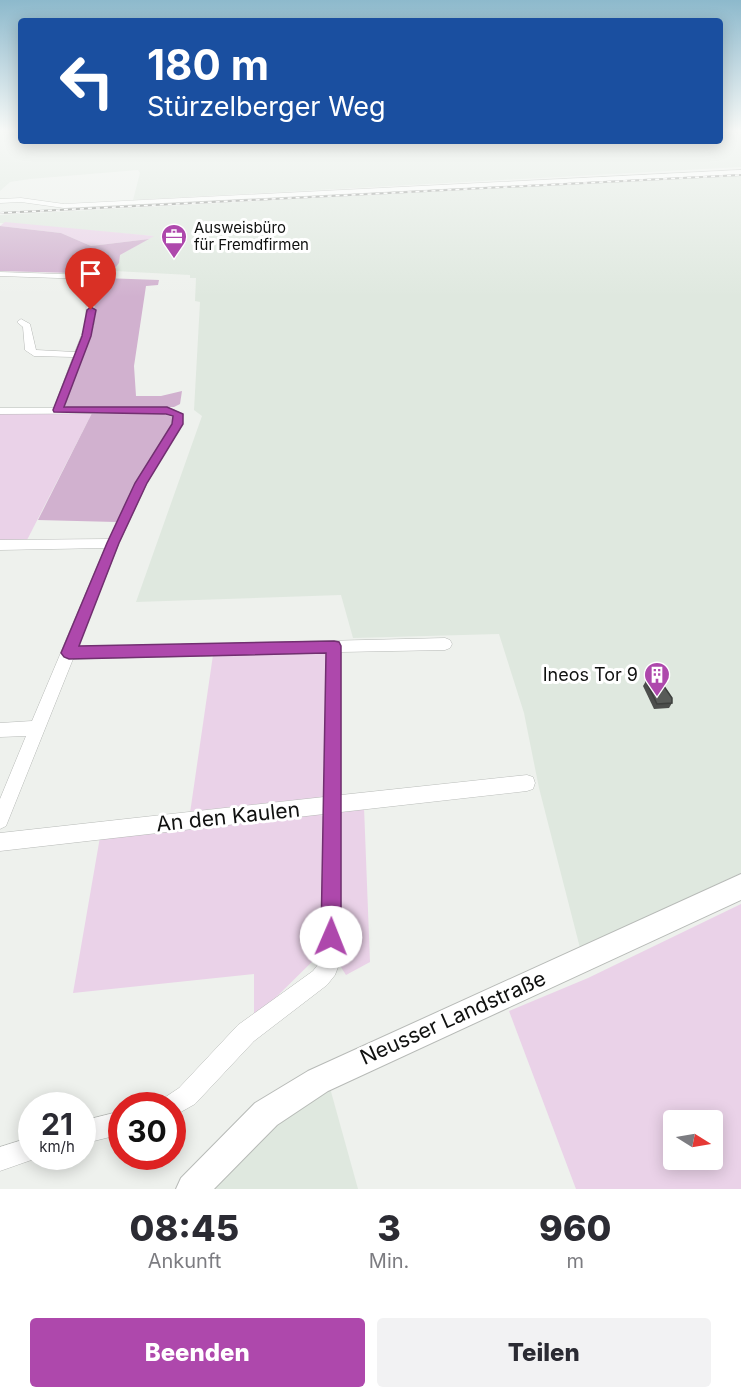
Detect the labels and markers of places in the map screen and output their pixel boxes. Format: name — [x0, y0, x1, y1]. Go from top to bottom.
place label: Ausweisbüro für Fremdfirmen — [194, 218, 309, 254]
office icon: Ausweisbüro für Fremdfirmen — [159, 222, 189, 260]
pin — [65, 248, 116, 310]
building icon: Ineos Tor 9 — [642, 660, 672, 698]
place label: Ineos Tor 9 — [543, 664, 638, 685]

